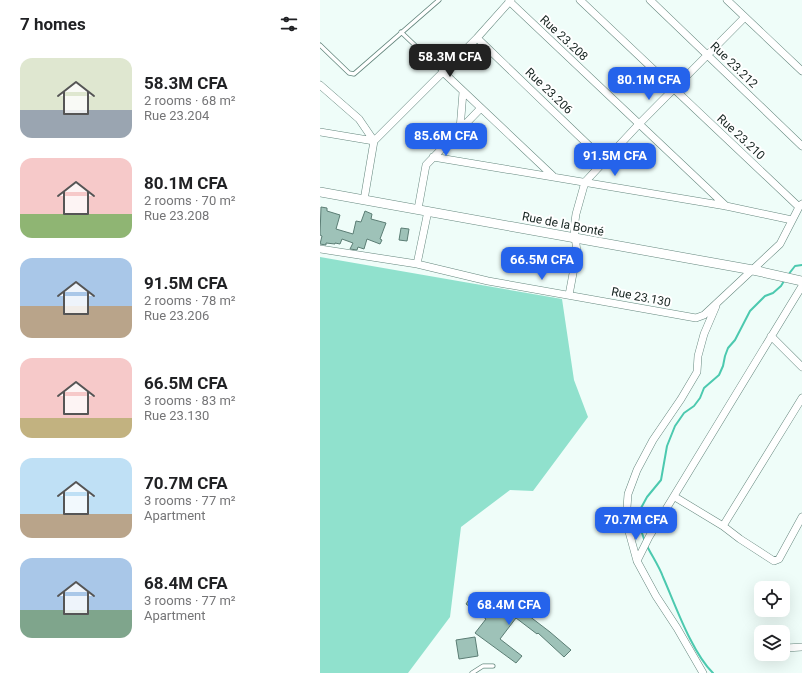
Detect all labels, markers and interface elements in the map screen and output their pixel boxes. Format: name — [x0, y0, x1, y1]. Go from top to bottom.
street label: Rue 23.208 — [537, 12, 591, 64]
icon: filters — [278, 13, 300, 35]
text: 7 homes — [20, 14, 86, 34]
street label: Rue 23.212 — [707, 39, 761, 91]
pin: 58.3M CFA — [404, 44, 496, 78]
text: 58.3M CFA — [418, 49, 482, 64]
street label: Rue 23.206 — [522, 65, 576, 117]
pin: 80.1M CFA — [603, 67, 695, 101]
text: 80.1M CFA — [617, 72, 681, 87]
text: 58.3M CFA — [144, 73, 228, 93]
icon: home — [52, 74, 100, 122]
text: 2 rooms · 68 m² — [144, 93, 236, 108]
text: Rue 23.204 — [144, 108, 209, 123]
street label: Rue 23.210 — [714, 111, 768, 163]
pin: 85.6M CFA — [400, 123, 492, 157]
text: 85.6M CFA — [414, 128, 478, 143]
pin: 91.5M CFA — [569, 143, 661, 177]
text: 91.5M CFA — [583, 148, 647, 163]
text: 80.1M CFA — [144, 173, 228, 193]
icon: home — [52, 174, 100, 222]
text: 2 rooms · 70 m² — [144, 193, 236, 208]
text: Rue 23.208 — [144, 208, 209, 223]
street label: Rue de la Bonté — [521, 209, 605, 239]
pin: 66.5M CFA — [496, 247, 588, 281]
text: 66.5M CFA — [510, 252, 574, 267]
text: 91.5M CFA — [144, 273, 228, 293]
icon: home — [52, 274, 100, 322]
street label: Rue 23.130 — [610, 284, 672, 310]
text: 2 rooms · 78 m² — [144, 293, 236, 308]
text: Rue 23.206 — [144, 308, 209, 323]
text: 66.5M CFA — [144, 373, 228, 393]
icon: home — [52, 374, 100, 422]
text: 3 rooms · 83 m² — [144, 393, 236, 408]
text: Rue 23.130 — [144, 408, 209, 423]
text: 70.7M CFA — [144, 473, 228, 493]
icon: home — [52, 474, 100, 522]
text: 3 rooms · 77 m² — [144, 493, 236, 508]
pin: 70.7M CFA — [590, 507, 682, 541]
text: Apartment — [144, 508, 206, 523]
text: 70.7M CFA — [604, 512, 668, 527]
text: 68.4M CFA — [144, 573, 228, 593]
icon: home — [52, 574, 100, 622]
map controls — [754, 581, 790, 661]
button: locate — [754, 581, 790, 617]
pin: 68.4M CFA — [463, 592, 555, 626]
text: 3 rooms · 77 m² — [144, 593, 236, 608]
text: 68.4M CFA — [477, 597, 541, 612]
text: Apartment — [144, 608, 206, 623]
button: layers — [754, 625, 790, 661]

